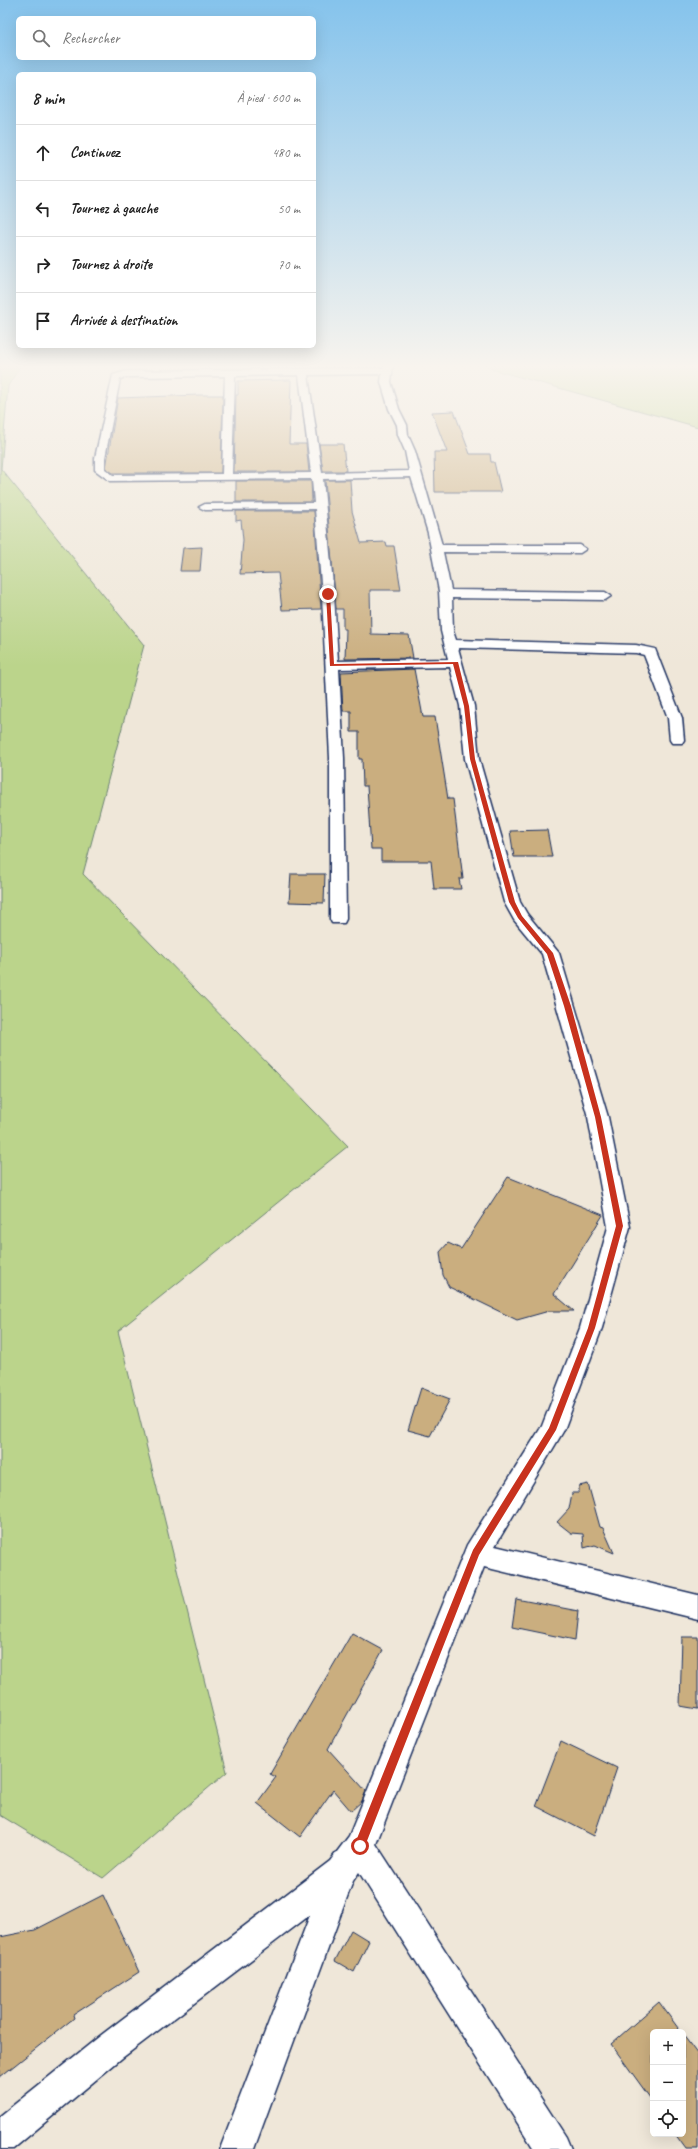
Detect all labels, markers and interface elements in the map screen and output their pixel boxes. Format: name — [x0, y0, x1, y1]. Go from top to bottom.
search box — [16, 16, 316, 60]
icon: search — [30, 27, 52, 49]
text: Rechercher — [62, 29, 120, 48]
text: 8 min — [32, 88, 65, 109]
text: À pied · 600 m — [237, 90, 300, 106]
icon: ahead — [32, 142, 54, 164]
text: Continuez — [70, 143, 120, 162]
text: 480 m — [272, 145, 300, 161]
icon: left — [32, 198, 54, 220]
text: Tournez à gauche — [70, 199, 157, 218]
text: 50 m — [278, 201, 300, 217]
icon: right — [32, 254, 54, 276]
text: Tournez à droite — [70, 255, 152, 274]
text: 70 m — [278, 257, 300, 273]
icon: arrive — [32, 310, 54, 332]
text: Arrivée à destination — [70, 311, 178, 330]
route end — [319, 585, 337, 603]
route start — [351, 1837, 369, 1855]
map controls — [650, 2029, 686, 2137]
button: + — [650, 2029, 686, 2065]
button: − — [650, 2065, 686, 2101]
button: locate — [650, 2101, 686, 2137]

